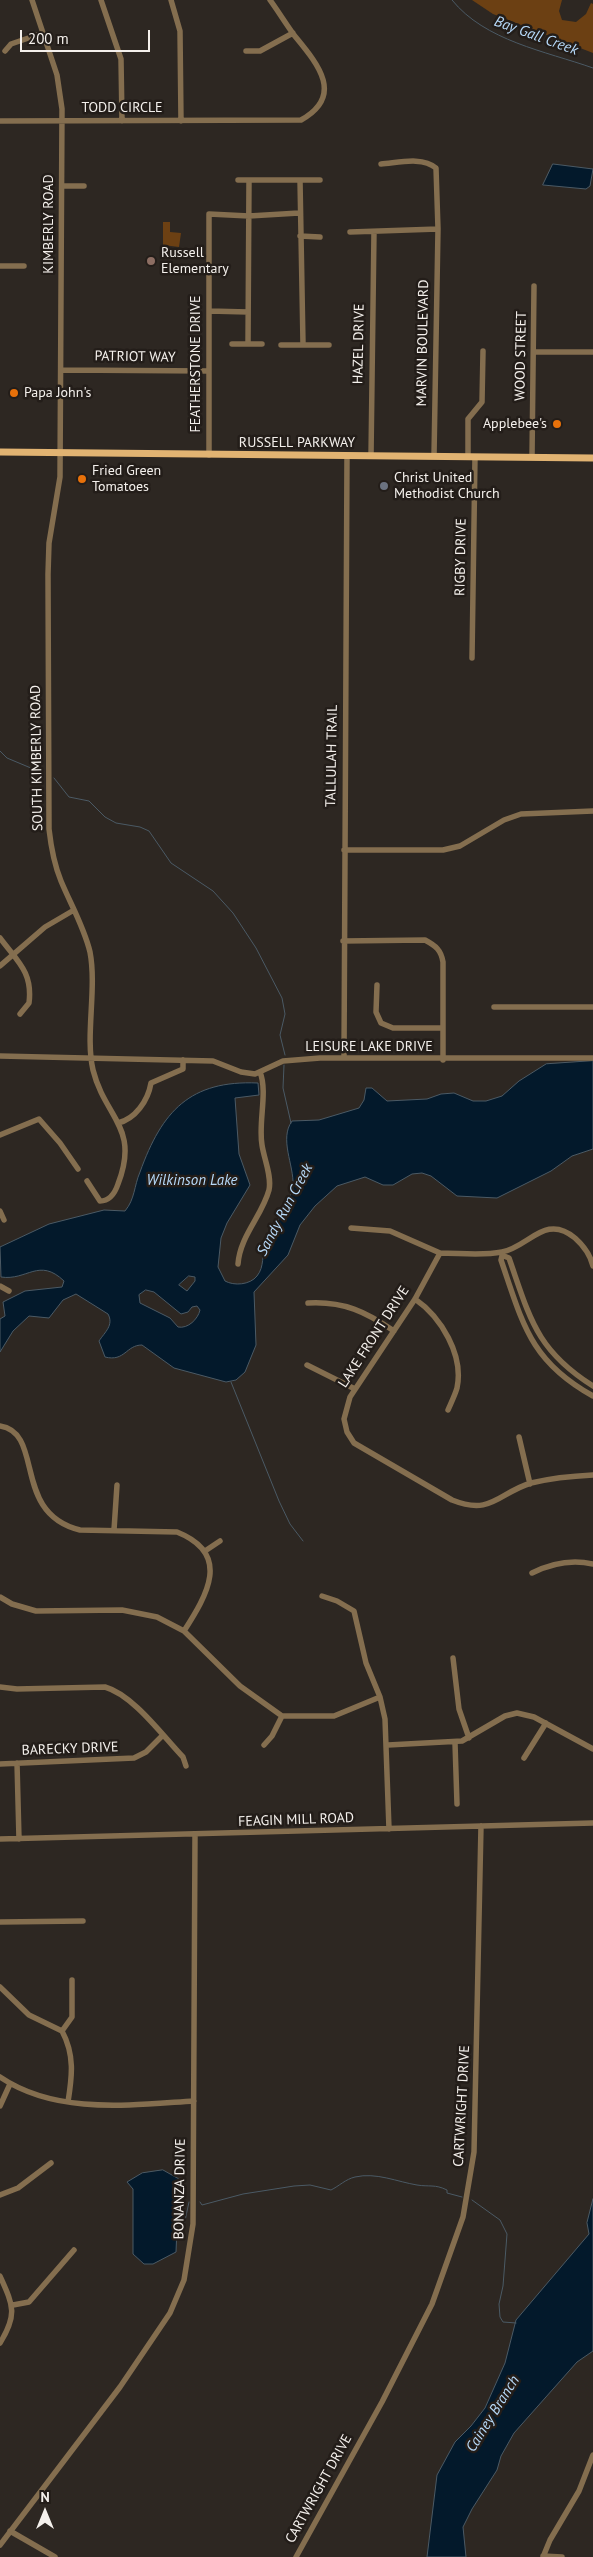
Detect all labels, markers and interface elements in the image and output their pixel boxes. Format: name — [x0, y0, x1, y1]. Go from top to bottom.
water label: Bay Gall Creek — [492, 13, 580, 59]
scale bar — [22, 20, 152, 52]
text: 200 m — [28, 29, 69, 48]
street label: TODD CIRCLE — [81, 100, 163, 116]
street label: KIMBERLY ROAD — [41, 174, 57, 274]
place label: Russell Elementary — [161, 245, 229, 278]
marker: Russell Elementary — [145, 255, 157, 267]
street label: MARVIN BOULEVARD — [413, 279, 433, 407]
street label: FEATHERSTONE DRIVE — [188, 296, 204, 432]
street label: HAZEL DRIVE — [350, 304, 368, 384]
street label: WOOD STREET — [512, 311, 530, 401]
street label: PATRIOT WAY — [94, 348, 176, 366]
place label: Papa John's — [24, 385, 92, 401]
marker: Papa John's — [8, 387, 20, 399]
place label: Applebee's — [483, 416, 547, 432]
marker: Applebee's — [551, 418, 563, 430]
street label: RUSSELL PARKWAY — [239, 435, 355, 451]
place label: Fried Green Tomatoes — [92, 463, 161, 496]
place label: Christ United Methodist Church — [394, 470, 500, 502]
marker: Fried Green Tomatoes — [76, 473, 88, 485]
marker: Christ United Methodist Church — [378, 480, 390, 492]
street label: RIGBY DRIVE — [452, 518, 470, 596]
street label: SOUTH KIMBERLY ROAD — [27, 685, 47, 831]
street label: TALLULAH TRAIL — [323, 705, 341, 807]
street label: LEISURE LAKE DRIVE — [305, 1039, 433, 1055]
water label: Sandy Run Creek — [253, 1161, 317, 1259]
water label: Wilkinson Lake — [147, 1172, 237, 1190]
street label: LAKE FRONT DRIVE — [335, 1283, 413, 1391]
street label: BARECKY DRIVE — [21, 1739, 119, 1759]
street label: FEAGIN MILL ROAD — [238, 1810, 354, 1830]
street label: CARTWRIGHT DRIVE — [450, 2045, 474, 2167]
street label: BONANZA DRIVE — [171, 2138, 189, 2240]
water label: Cainey Branch — [462, 2372, 524, 2456]
street label: CARTWRIGHT DRIVE — [282, 2432, 356, 2546]
north arrow — [20, 2487, 70, 2537]
text: N — [40, 2488, 50, 2506]

